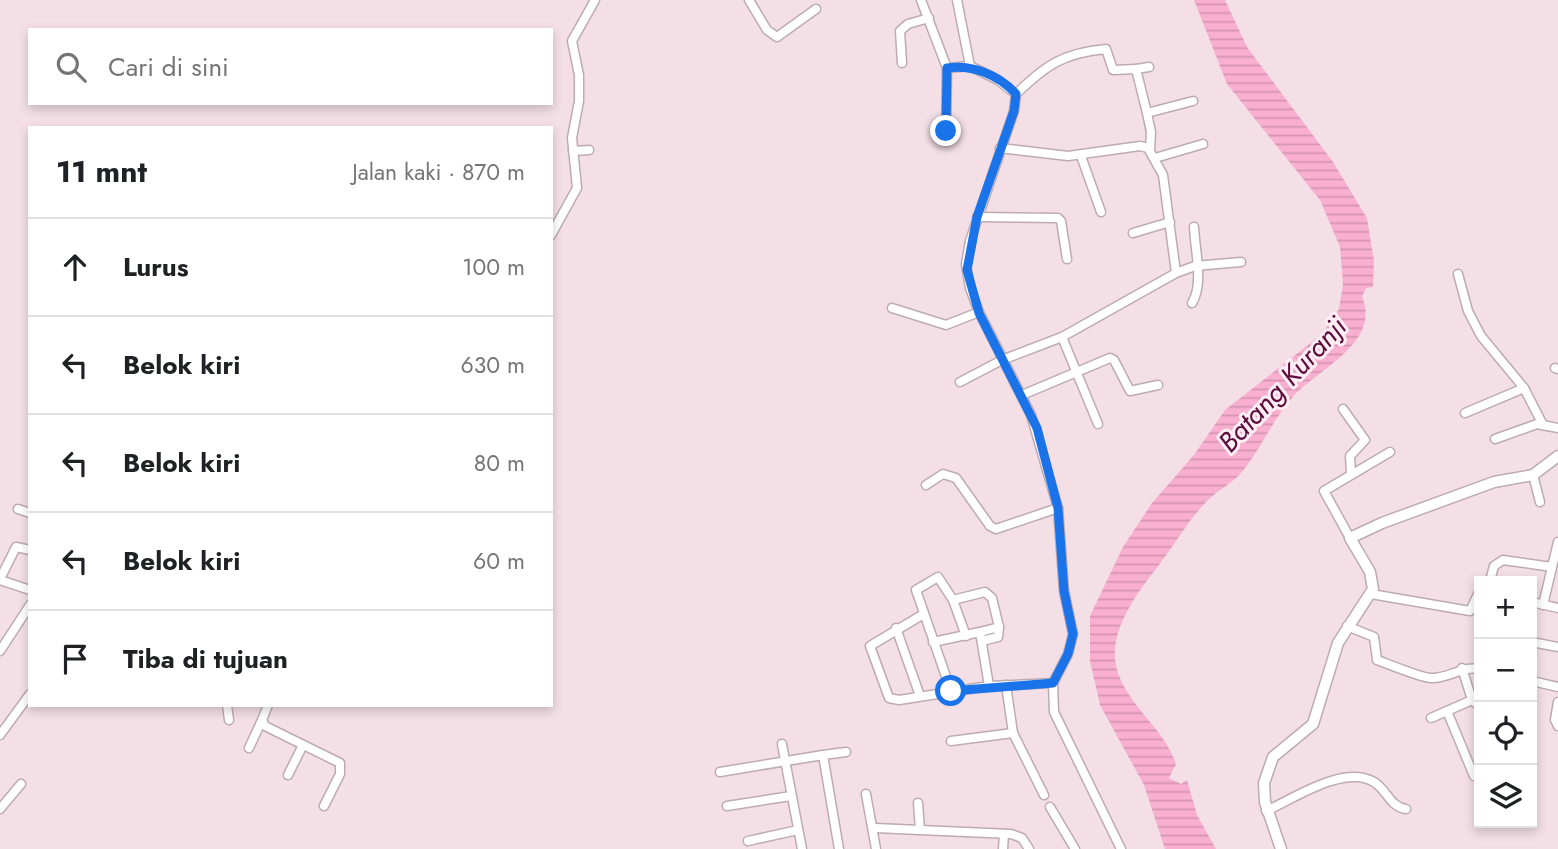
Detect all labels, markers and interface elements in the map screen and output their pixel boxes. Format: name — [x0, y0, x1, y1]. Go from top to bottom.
search box — [28, 28, 553, 105]
icon: search — [52, 48, 90, 86]
text: Cari di sini — [108, 48, 229, 86]
route end — [930, 115, 961, 146]
text: 11 mnt — [56, 150, 147, 193]
text: Jalan kaki · 870 m — [352, 155, 525, 189]
icon: ahead — [56, 248, 94, 286]
text: Lurus — [123, 248, 189, 286]
text: 100 m — [462, 250, 525, 284]
water label: Batang Kuranji — [1209, 307, 1357, 461]
icon: left — [56, 346, 94, 384]
text: Belok kiri — [123, 346, 240, 384]
text: 630 m — [461, 348, 525, 382]
icon: left — [56, 444, 94, 482]
text: Belok kiri — [123, 444, 240, 482]
text: 80 m — [474, 446, 525, 480]
icon: left — [56, 542, 94, 580]
text: Belok kiri — [123, 542, 240, 580]
text: 60 m — [473, 544, 525, 578]
map controls — [1474, 576, 1537, 828]
button: + — [1474, 576, 1537, 639]
button: − — [1474, 639, 1537, 702]
icon: arrive — [56, 640, 94, 678]
text: Tiba di tujuan — [123, 640, 288, 678]
route start — [935, 675, 966, 706]
button: locate — [1474, 702, 1537, 765]
button: layers — [1474, 765, 1537, 828]

